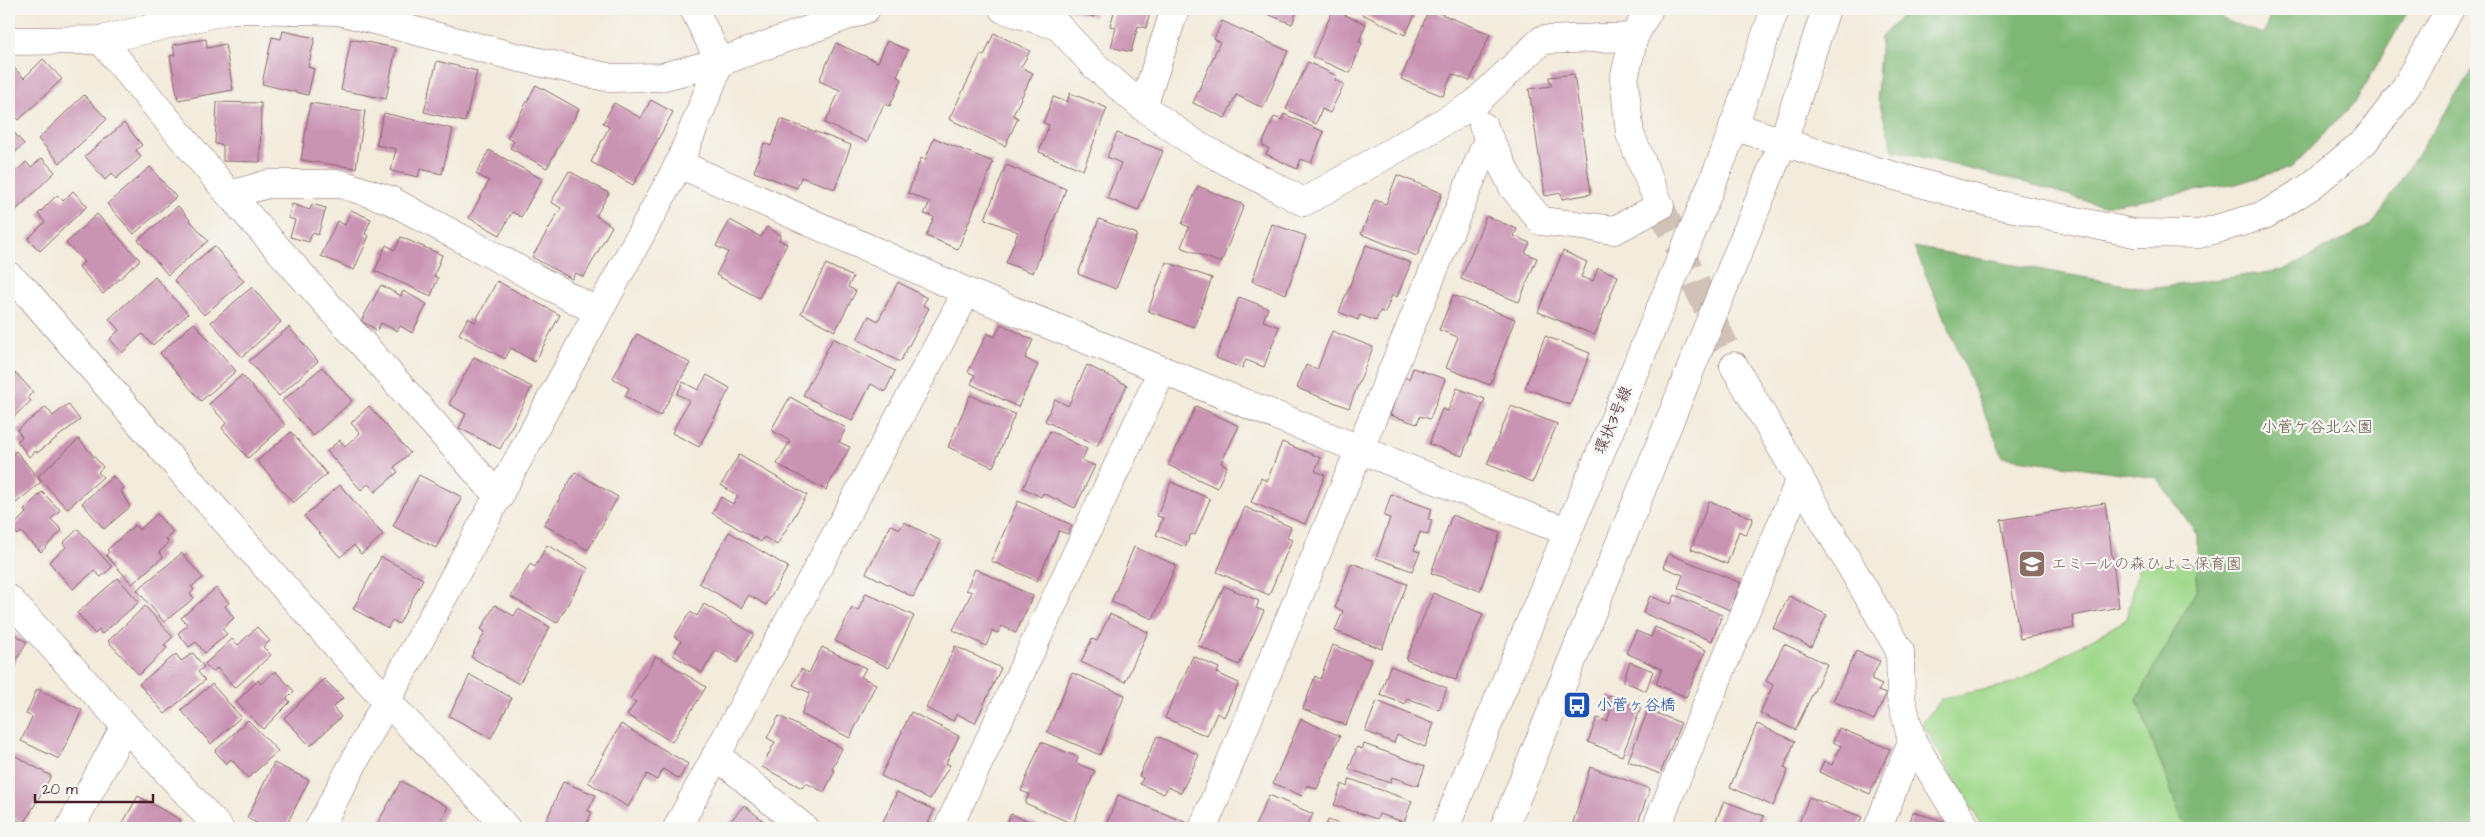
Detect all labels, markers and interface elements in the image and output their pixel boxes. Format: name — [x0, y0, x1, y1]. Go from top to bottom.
street label: 環状3号線 — [1589, 382, 1637, 458]
park label: 小菅ケ谷北公園 — [2261, 416, 2373, 438]
school or university icon: エミールの森ひよこ保育園 — [2017, 549, 2047, 579]
place label: エミールの森ひよこ保育園 — [2051, 553, 2242, 575]
bus stop icon: 小菅ヶ谷橋 — [1562, 690, 1592, 720]
place label: 小菅ヶ谷橋 — [1596, 694, 1676, 716]
scale bar — [35, 772, 152, 804]
text: 20 m — [42, 779, 78, 800]

